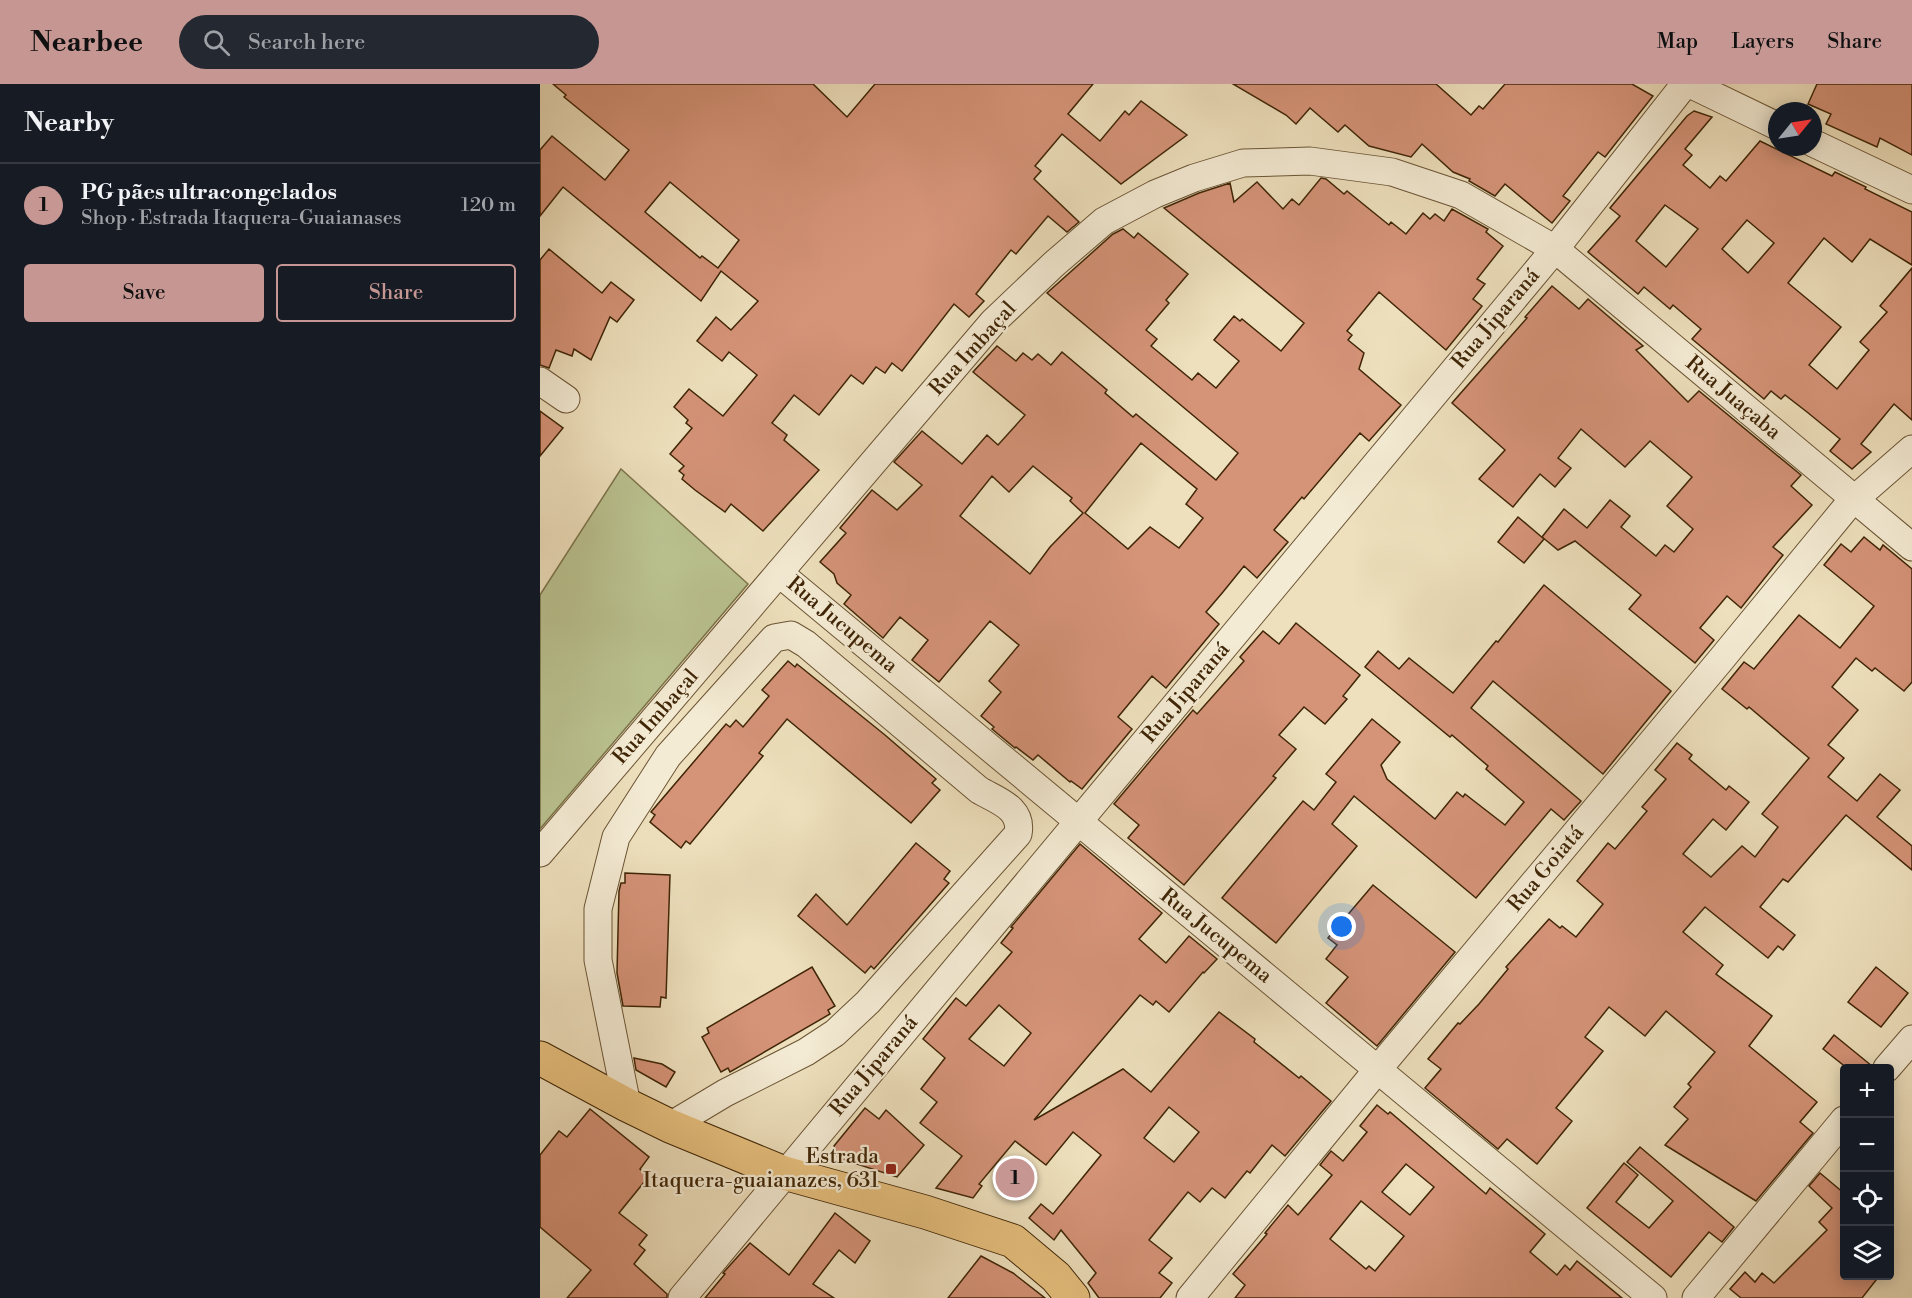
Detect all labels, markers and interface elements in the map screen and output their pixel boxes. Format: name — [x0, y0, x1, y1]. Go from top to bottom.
search box — [179, 15, 599, 69]
text: Nearbee — [30, 25, 143, 60]
icon: search — [200, 26, 233, 59]
text: Search here — [248, 29, 365, 56]
text: Map — [1657, 29, 1698, 55]
text: Layers — [1731, 29, 1794, 55]
text: Share — [1827, 29, 1882, 55]
north arrow — [1768, 102, 1822, 156]
text: Nearby — [24, 107, 114, 139]
text: PG pães ultracongelados — [81, 179, 337, 206]
text: 1 — [39, 193, 48, 218]
text: 120 m — [461, 193, 516, 218]
text: Shop · Estrada Itaquera-Guaianases — [81, 206, 402, 231]
street label: Rua Jiparaná — [1446, 263, 1546, 375]
button: Save — [24, 264, 264, 322]
button: Share — [276, 264, 516, 322]
street label: Rua Imbaçal — [924, 297, 1022, 401]
street label: Rua Juaçaba — [1680, 350, 1786, 446]
street label: Rua Jucupema — [781, 571, 903, 679]
street label: Rua Jiparaná — [1136, 637, 1236, 749]
street label: Rua Imbaçal — [608, 664, 704, 770]
street label: Rua Goiatá — [1502, 820, 1590, 917]
street label: Rua Jucupema — [1155, 883, 1278, 989]
your location — [1327, 912, 1356, 941]
street label: Rua Jiparaná — [824, 1010, 924, 1122]
map controls — [1840, 1064, 1894, 1280]
button: + — [1840, 1064, 1894, 1118]
button: − — [1840, 1118, 1894, 1172]
place label: Estrada Itaquera-guaianazes, 631 — [643, 1144, 879, 1194]
pin: 1 — [996, 1156, 1034, 1200]
marker: Estrada Itaquera-guaianazes, 631 — [884, 1162, 898, 1176]
button: locate — [1840, 1172, 1894, 1226]
button: layers — [1840, 1226, 1894, 1280]

